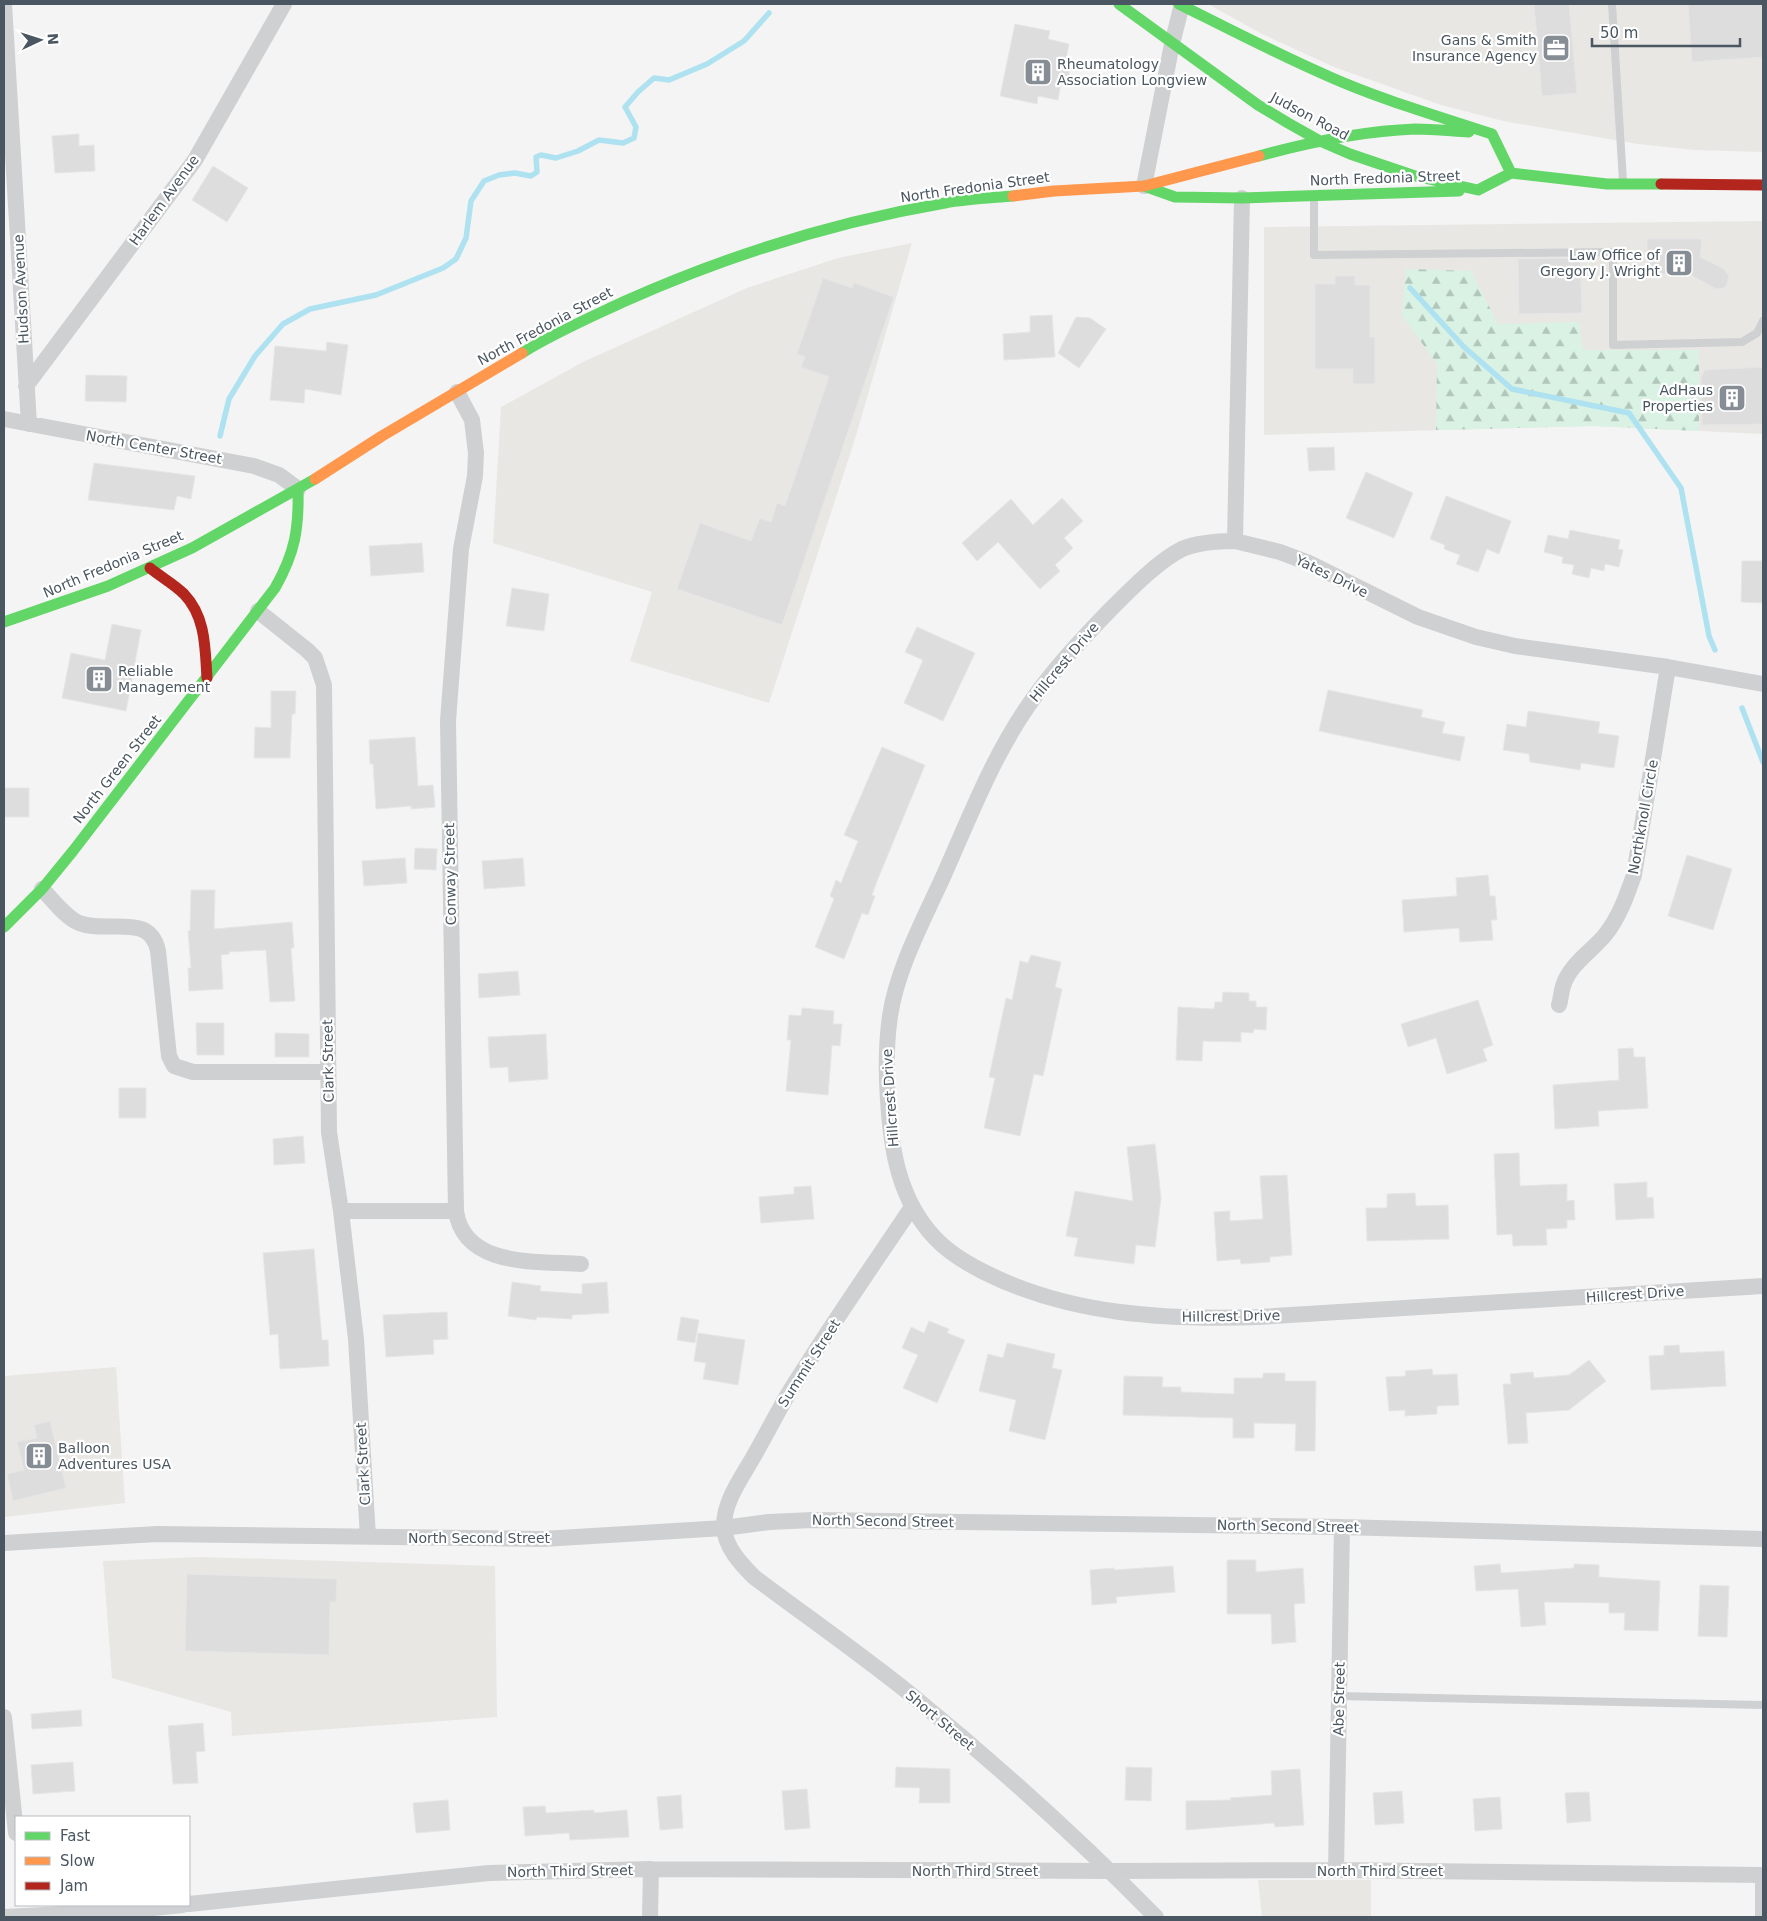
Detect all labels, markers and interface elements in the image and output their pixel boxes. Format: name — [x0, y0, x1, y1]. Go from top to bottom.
north arrow — [15, 15, 65, 65]
scale bar — [1592, 15, 1740, 47]
text: 50 m — [1600, 24, 1638, 42]
place label: Gans & Smith Insurance Agency — [1412, 32, 1537, 64]
text: N — [45, 33, 61, 45]
office icon: Gans & Smith Insurance Agency — [1541, 33, 1571, 63]
place label: Rheumatology Association Longview — [1057, 56, 1207, 88]
building icon: Rheumatology Association Longview — [1023, 57, 1053, 87]
street label: Judson Road — [1267, 88, 1352, 143]
street label: Harlem Avenue — [126, 152, 202, 248]
street label: North Fredonia Street — [1310, 167, 1461, 189]
street label: North Fredonia Street — [899, 169, 1051, 205]
street label: Hudson Avenue — [10, 234, 32, 344]
place label: Law Office of Gregory J. Wright — [1540, 247, 1661, 279]
building icon: Law Office of Gregory J. Wright — [1664, 248, 1694, 278]
street label: North Fredonia Street — [475, 283, 616, 368]
place label: AdHaus Properties — [1642, 382, 1713, 414]
building icon: AdHaus Properties — [1717, 383, 1747, 413]
street label: North Center Street — [85, 427, 224, 467]
street label: North Fredonia Street — [41, 527, 186, 601]
street label: Yates Drive — [1292, 551, 1371, 600]
street label: Hillcrest Drive — [1026, 619, 1102, 705]
place label: Reliable Management — [118, 663, 211, 695]
building icon: Reliable Management — [84, 664, 114, 694]
street label: North Green Street — [70, 711, 165, 826]
street label: Northknoll Circle — [1625, 758, 1661, 876]
street label: Conway Street — [441, 822, 459, 925]
street label: Clark Street — [319, 1019, 337, 1103]
street label: Hillcrest Drive — [879, 1048, 901, 1148]
street label: Hillcrest Drive — [1585, 1283, 1685, 1305]
street label: Hillcrest Drive — [1182, 1307, 1280, 1325]
street label: Summit Street — [775, 1316, 844, 1410]
street label: Clark Street — [353, 1422, 373, 1506]
place label: Balloon Adventures USA — [58, 1440, 172, 1472]
building icon: Balloon Adventures USA — [24, 1441, 54, 1471]
street label: North Second Street — [812, 1512, 955, 1530]
street label: North Second Street — [1217, 1517, 1360, 1535]
street label: North Second Street — [408, 1530, 551, 1546]
street label: Abe Street — [1330, 1661, 1348, 1736]
street label: Short Street — [902, 1687, 978, 1754]
legend — [15, 1816, 190, 1906]
text: Fast — [60, 1827, 90, 1845]
text: Slow — [60, 1852, 95, 1870]
street label: North Third Street — [507, 1862, 634, 1880]
street label: North Third Street — [912, 1863, 1039, 1879]
street label: North Third Street — [1317, 1863, 1444, 1879]
text: Jam — [59, 1877, 88, 1895]

